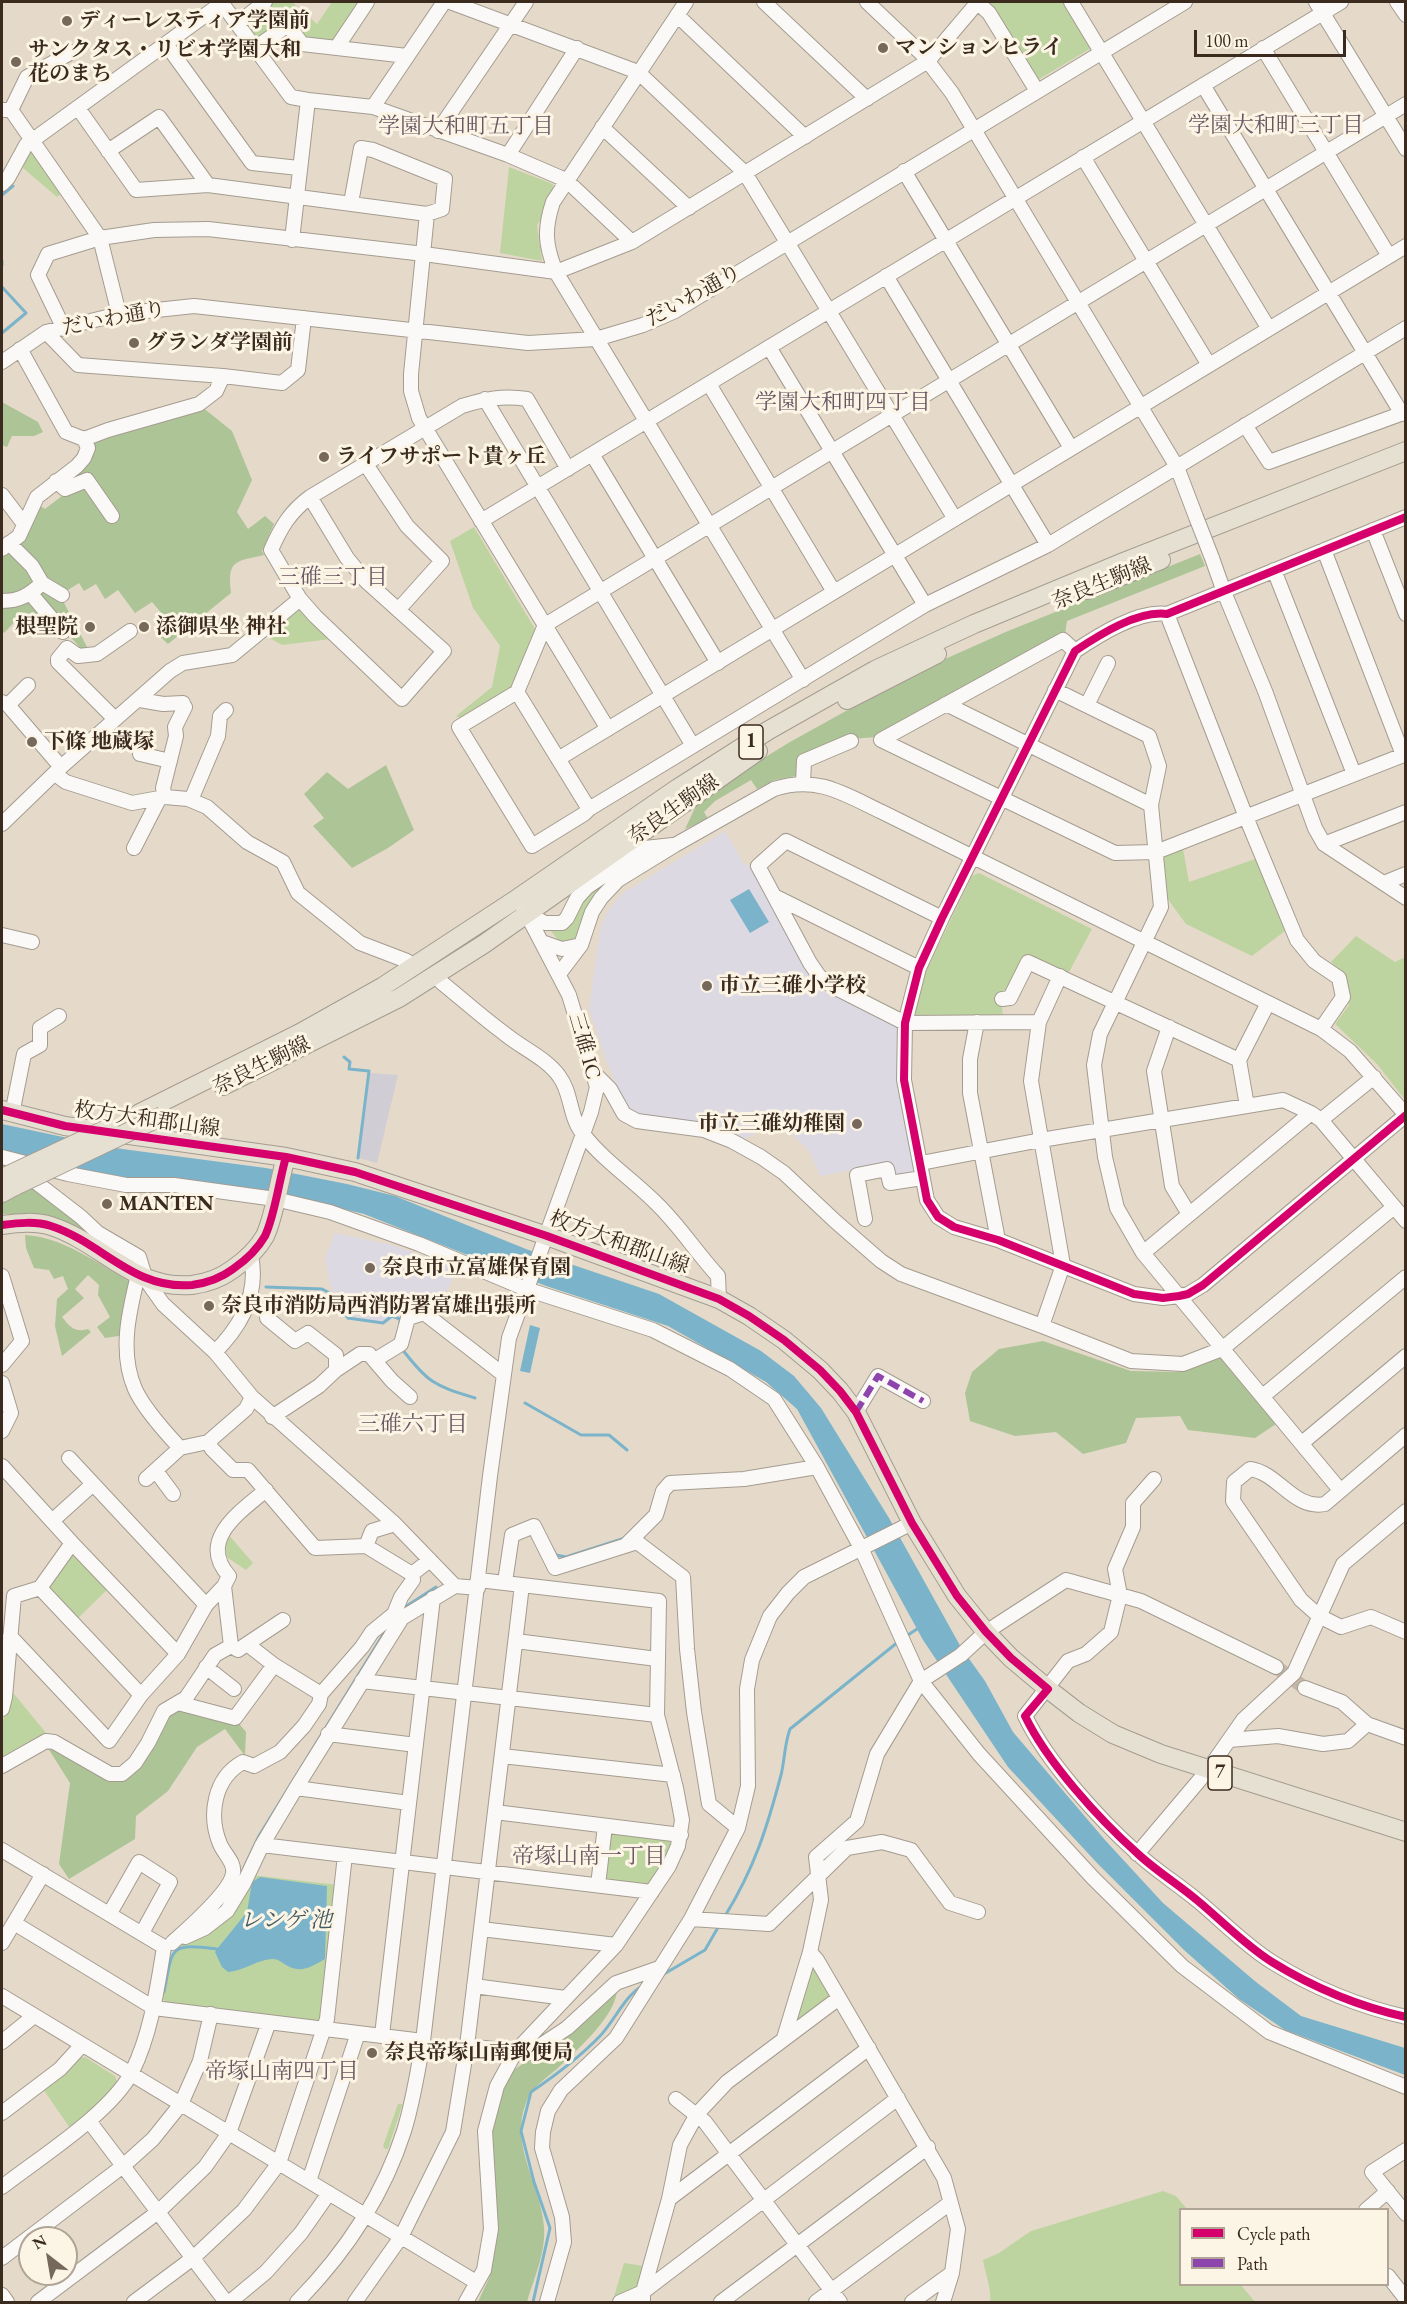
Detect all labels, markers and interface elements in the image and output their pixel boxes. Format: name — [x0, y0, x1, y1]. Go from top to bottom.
place label: ディーレスティア学園前 — [79, 8, 310, 34]
marker: ディーレスティア学園前 — [60, 14, 74, 28]
scale bar — [1197, 18, 1348, 56]
text: 100 m — [1205, 29, 1249, 52]
place label: マンションヒライ — [895, 35, 1063, 61]
place label: サンクタス・リビオ学園大和 花のまち — [28, 37, 301, 87]
marker: マンションヒライ — [876, 41, 890, 55]
marker: サンクタス・リビオ学園大和 花のまち — [9, 55, 23, 69]
district label: 学園大和町三丁目 — [1188, 113, 1364, 139]
district label: 学園大和町五丁目 — [378, 114, 554, 140]
street label: だいわ通り — [642, 260, 746, 332]
street label: だいわ通り — [60, 297, 168, 341]
place label: グランダ学園前 — [146, 330, 293, 356]
marker: グランダ学園前 — [127, 336, 141, 350]
district label: 学園大和町四丁目 — [755, 390, 931, 416]
place label: ライフサポート貴ヶ丘 — [336, 444, 546, 470]
marker: ライフサポート貴ヶ丘 — [317, 450, 331, 464]
street label: 奈良生駒線 — [1049, 553, 1155, 615]
district label: 三碓三丁目 — [278, 565, 388, 591]
place label: 根聖院 — [15, 614, 78, 640]
place label: 添御県坐 神社 — [156, 614, 287, 640]
marker: 根聖院 — [83, 620, 97, 634]
marker: 添御県坐 神社 — [137, 620, 151, 634]
road number: 1 — [739, 725, 763, 759]
place label: 下條 地蔵塚 — [44, 729, 154, 755]
marker: 下條 地蔵塚 — [25, 735, 39, 749]
street label: 奈良生駒線 — [624, 770, 724, 850]
place label: 市立三碓小学校 — [719, 973, 866, 999]
marker: 市立三碓小学校 — [700, 979, 714, 993]
street label: 三碓 IC — [562, 1010, 606, 1082]
street label: 奈良生駒線 — [209, 1032, 315, 1100]
street label: 枚方大和郡山線 — [72, 1097, 222, 1143]
place label: 市立三碓幼稚園 — [698, 1111, 845, 1137]
marker: 市立三碓幼稚園 — [850, 1117, 864, 1131]
place label: MANTEN — [119, 1191, 214, 1217]
marker: MANTEN — [100, 1197, 114, 1211]
street label: 枚方大和郡山線 — [546, 1206, 692, 1280]
place label: 奈良市立富雄保育園 — [382, 1255, 571, 1281]
marker: 奈良市立富雄保育園 — [363, 1261, 377, 1275]
place label: 奈良市消防局西消防署富雄出張所 — [221, 1293, 536, 1319]
marker: 奈良市消防局西消防署富雄出張所 — [202, 1299, 216, 1313]
district label: 三碓六丁目 — [358, 1412, 468, 1438]
road number: 7 — [1208, 1756, 1232, 1790]
district label: 帝塚山南一丁目 — [512, 1844, 666, 1870]
water label: レンゲ 池 — [240, 1908, 332, 1934]
place label: 奈良帝塚山南郵便局 — [384, 2040, 573, 2066]
marker: 奈良帝塚山南郵便局 — [365, 2046, 379, 2060]
district label: 帝塚山南四丁目 — [205, 2059, 359, 2085]
legend — [1179, 2208, 1389, 2286]
text: Cycle path — [1237, 2222, 1311, 2245]
north arrow — [18, 2226, 78, 2286]
text: N — [29, 2230, 50, 2254]
text: Path — [1237, 2252, 1268, 2275]

